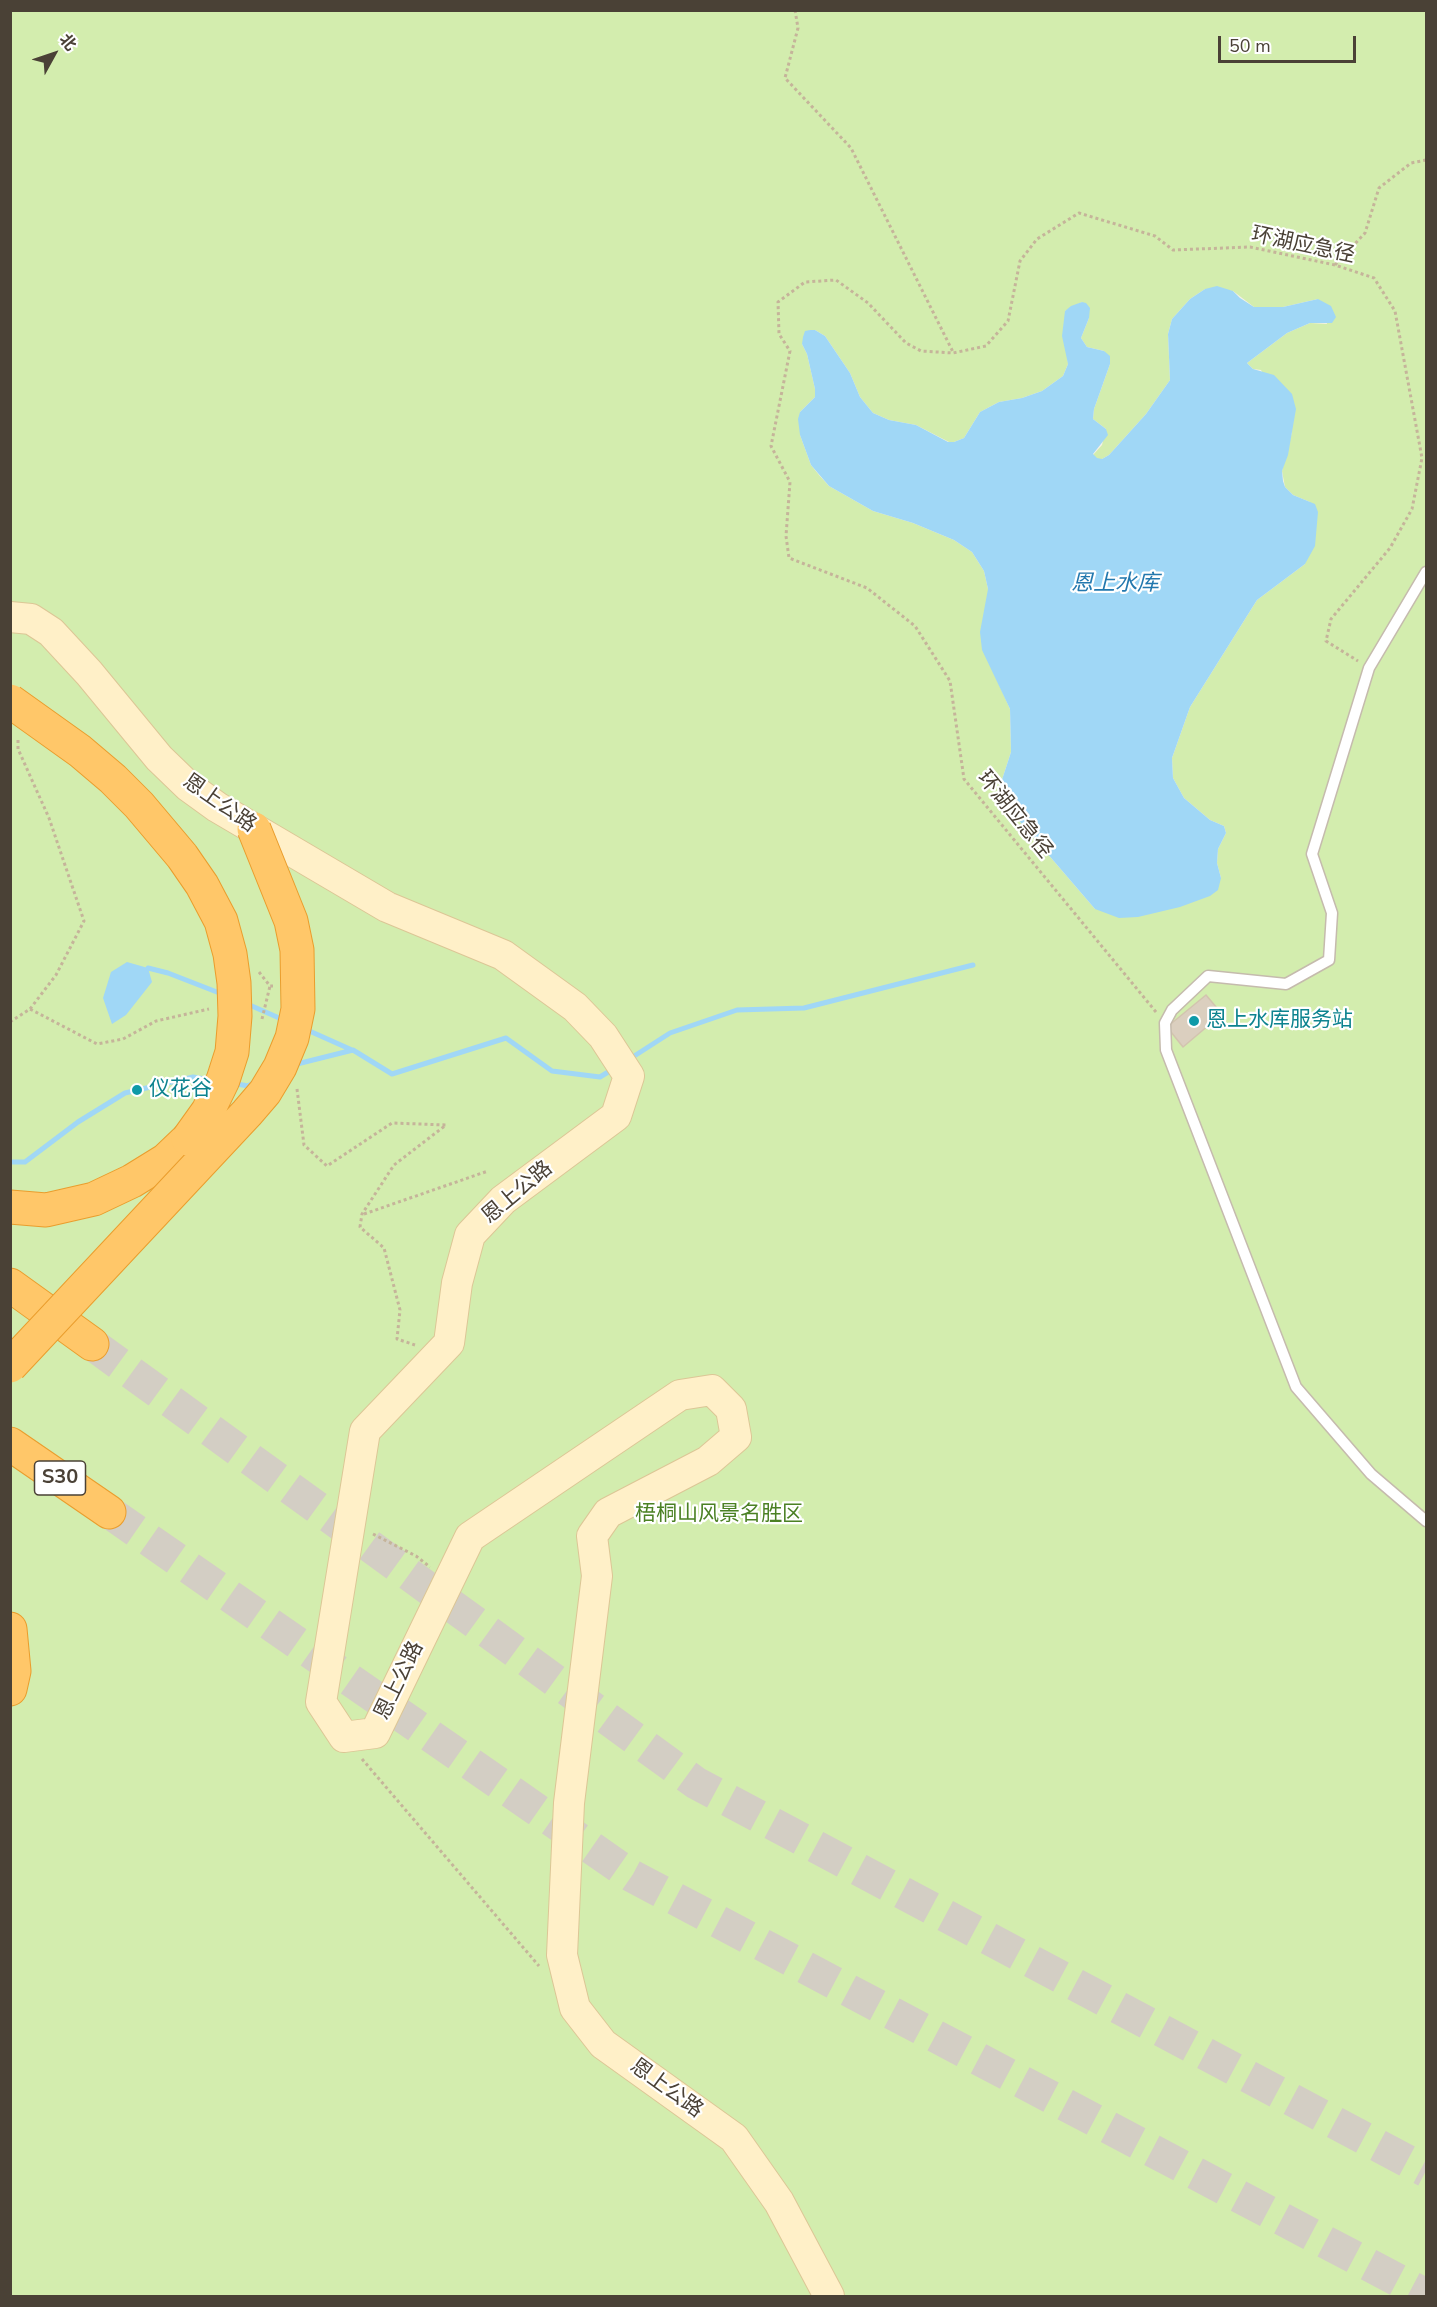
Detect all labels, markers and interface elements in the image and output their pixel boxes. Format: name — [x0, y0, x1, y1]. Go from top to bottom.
north arrow — [24, 24, 84, 84]
scale bar — [1221, 24, 1359, 62]
text: 北 — [54, 29, 81, 56]
text: 50 m — [1229, 34, 1271, 58]
street label: 环湖应急径 — [1249, 223, 1357, 269]
water label: 恩上水库 — [1071, 572, 1159, 598]
street label: 环湖应急径 — [971, 766, 1057, 864]
street label: 恩上公路 — [177, 770, 261, 838]
place label: 恩上水库服务站 — [1206, 1008, 1353, 1034]
marker: 恩上水库服务站 — [1187, 1014, 1201, 1028]
place label: 仪花谷 — [149, 1077, 212, 1103]
marker: 仪花谷 — [130, 1083, 144, 1097]
street label: 恩上公路 — [478, 1156, 558, 1230]
road number: S30 — [34, 1461, 86, 1495]
park label: 梧桐山风景名胜区 — [635, 1502, 803, 1528]
street label: 恩上公路 — [370, 1638, 430, 1724]
street label: 恩上公路 — [625, 2054, 707, 2124]

